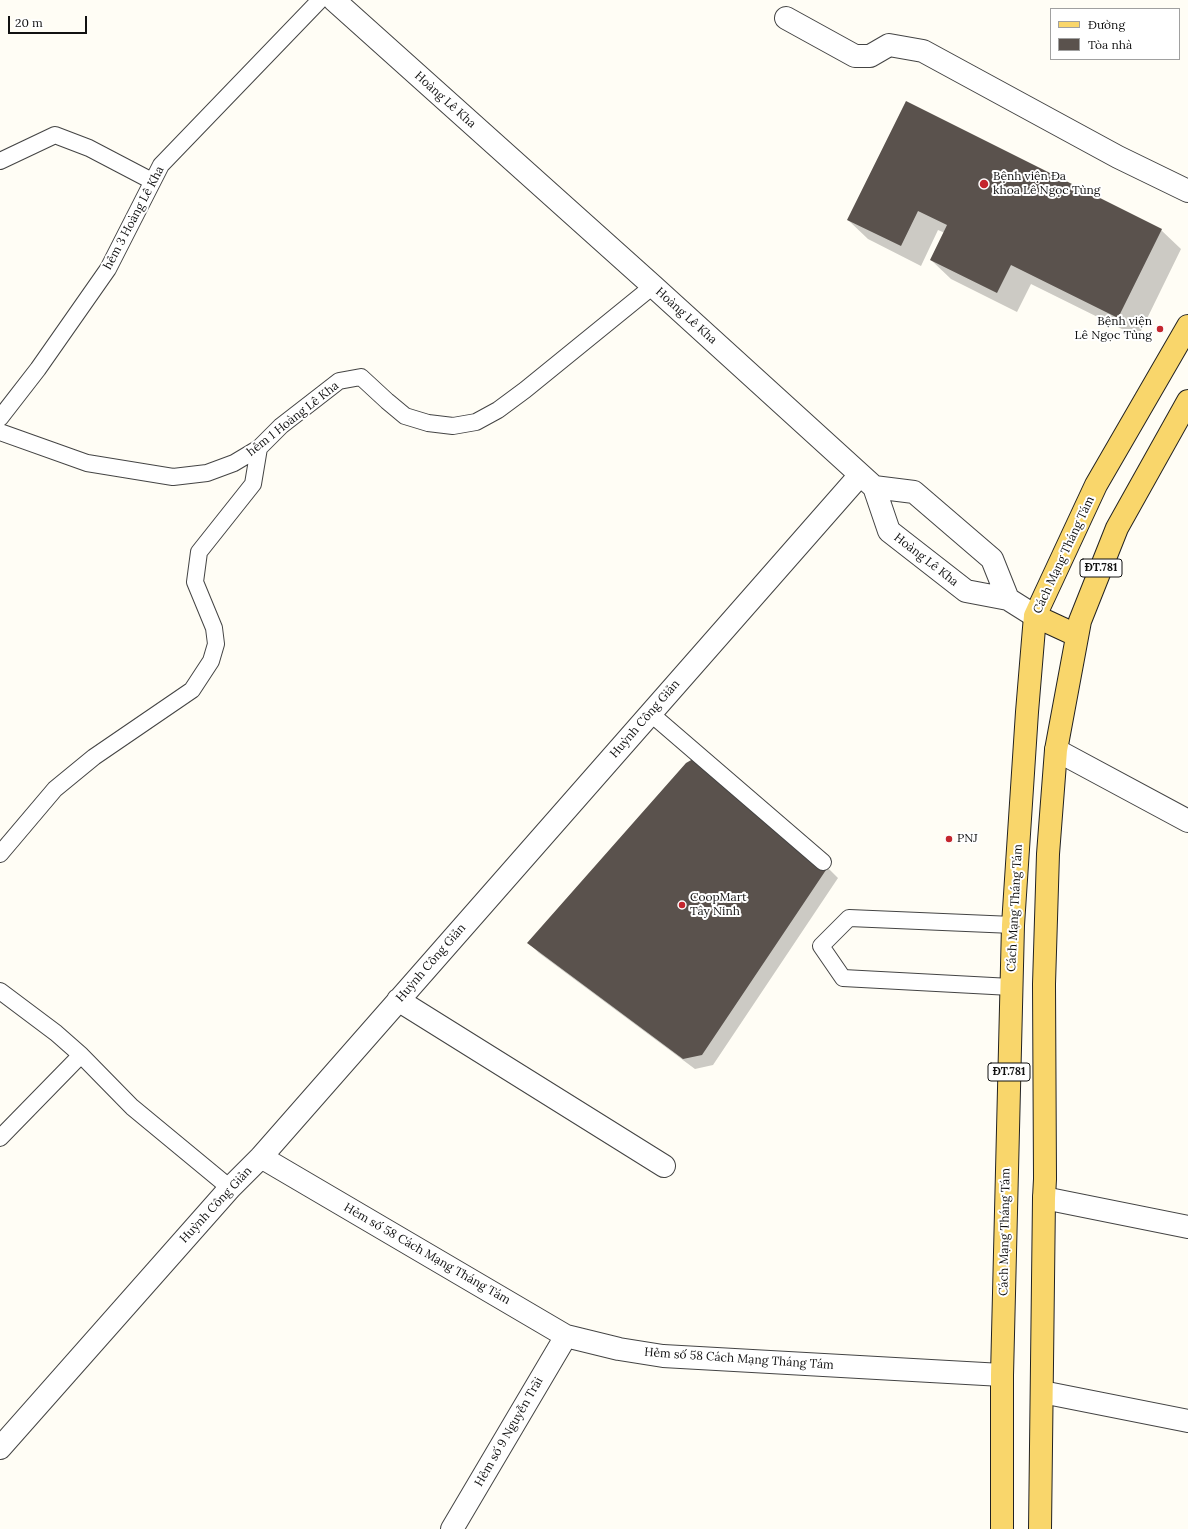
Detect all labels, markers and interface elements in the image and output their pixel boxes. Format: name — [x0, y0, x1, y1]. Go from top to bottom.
scale bar — [10, 8, 89, 34]
legend — [1050, 8, 1180, 60]
text: 20 m — [15, 15, 43, 30]
text: Đường — [1088, 17, 1125, 32]
text: Tòa nhà — [1088, 37, 1132, 52]
street label: Hoàng Lê Kha — [411, 69, 479, 131]
street label: hẻm 3 Hoàng Lê Kha — [101, 164, 167, 272]
place label: Bệnh viện Đa khoa Lê Ngọc Tùng — [993, 170, 1100, 198]
marker: Bệnh viện Đa khoa Lê Ngọc Tùng — [978, 178, 990, 190]
street label: Hoàng Lê Kha — [652, 285, 720, 347]
place label: Bệnh viện Lê Ngọc Tùng — [1075, 315, 1152, 343]
marker: Bệnh viện Lê Ngọc Tùng — [1155, 324, 1165, 334]
street label: hẻm 1 Hoàng Lê Kha — [244, 379, 342, 459]
street label: Cách Mạng Tháng Tám — [1030, 494, 1098, 616]
street label: Hoàng Lê Kha — [891, 530, 961, 590]
road number: ĐT.781 — [1080, 559, 1122, 577]
street label: Huỳnh Công Giản — [607, 677, 683, 761]
place label: PNJ — [957, 832, 978, 846]
marker: PNJ — [944, 834, 954, 844]
street label: Cách Mạng Tháng Tám — [1004, 844, 1026, 972]
place label: CoopMart Tây Ninh — [690, 891, 747, 919]
marker: CoopMart Tây Ninh — [677, 900, 687, 910]
street label: Huỳnh Công Giản — [393, 921, 469, 1005]
road number: ĐT.781 — [988, 1063, 1030, 1081]
street label: Huỳnh Công Giản — [177, 1164, 255, 1246]
street label: Cách Mạng Tháng Tám — [997, 1168, 1013, 1296]
street label: Hẻm số 58 Cách Mạng Tháng Tám — [341, 1200, 513, 1308]
street label: Hẻm số 58 Cách Mạng Tháng Tám — [644, 1345, 834, 1373]
street label: Hẻm số 9 Nguyễn Trãi — [472, 1375, 546, 1489]

